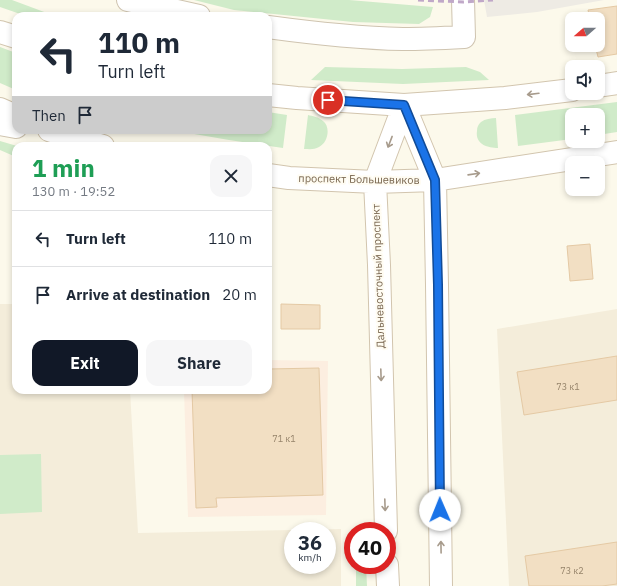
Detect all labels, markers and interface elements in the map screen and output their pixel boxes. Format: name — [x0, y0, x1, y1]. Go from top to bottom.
north arrow — [565, 12, 605, 52]
map controls — [565, 12, 605, 196]
text: 110 m — [98, 24, 180, 61]
icon: left — [32, 28, 84, 80]
text: Turn left — [98, 60, 166, 83]
button: sound — [565, 60, 605, 100]
pin — [311, 83, 345, 117]
icon: arrive — [317, 89, 339, 111]
one-way arrow — [527, 91, 540, 98]
icon: arrive — [74, 104, 96, 126]
text: Then — [32, 106, 66, 125]
button: + — [565, 108, 605, 148]
one-way arrow — [386, 135, 394, 147]
text: 1 min — [32, 152, 95, 184]
button: close — [210, 155, 252, 197]
button: − — [565, 156, 605, 196]
one-way arrow — [467, 170, 480, 178]
street label: проспект Большевиков — [298, 171, 420, 187]
text: 130 m · 19:52 — [32, 183, 115, 200]
street label: Дальневосточный проспект — [368, 203, 388, 349]
icon: left — [32, 228, 54, 250]
text: Turn left — [66, 229, 126, 248]
text: 110 m — [208, 229, 252, 248]
icon: arrive — [32, 284, 54, 306]
text: Arrive at destination — [66, 285, 210, 304]
text: 20 m — [222, 285, 257, 304]
button: Exit — [32, 340, 138, 386]
button: Share — [146, 340, 252, 386]
one-way arrow — [377, 368, 385, 381]
house number: 73 к1 — [556, 381, 580, 392]
house number: 71 к1 — [272, 433, 296, 444]
position arrow — [419, 489, 461, 531]
one-way arrow — [381, 498, 389, 511]
speed limit sign: 40 — [344, 522, 396, 574]
text: 36 — [298, 529, 322, 556]
one-way arrow — [437, 541, 445, 554]
text: km/h — [298, 551, 322, 564]
house number: 73 к2 — [560, 565, 584, 576]

